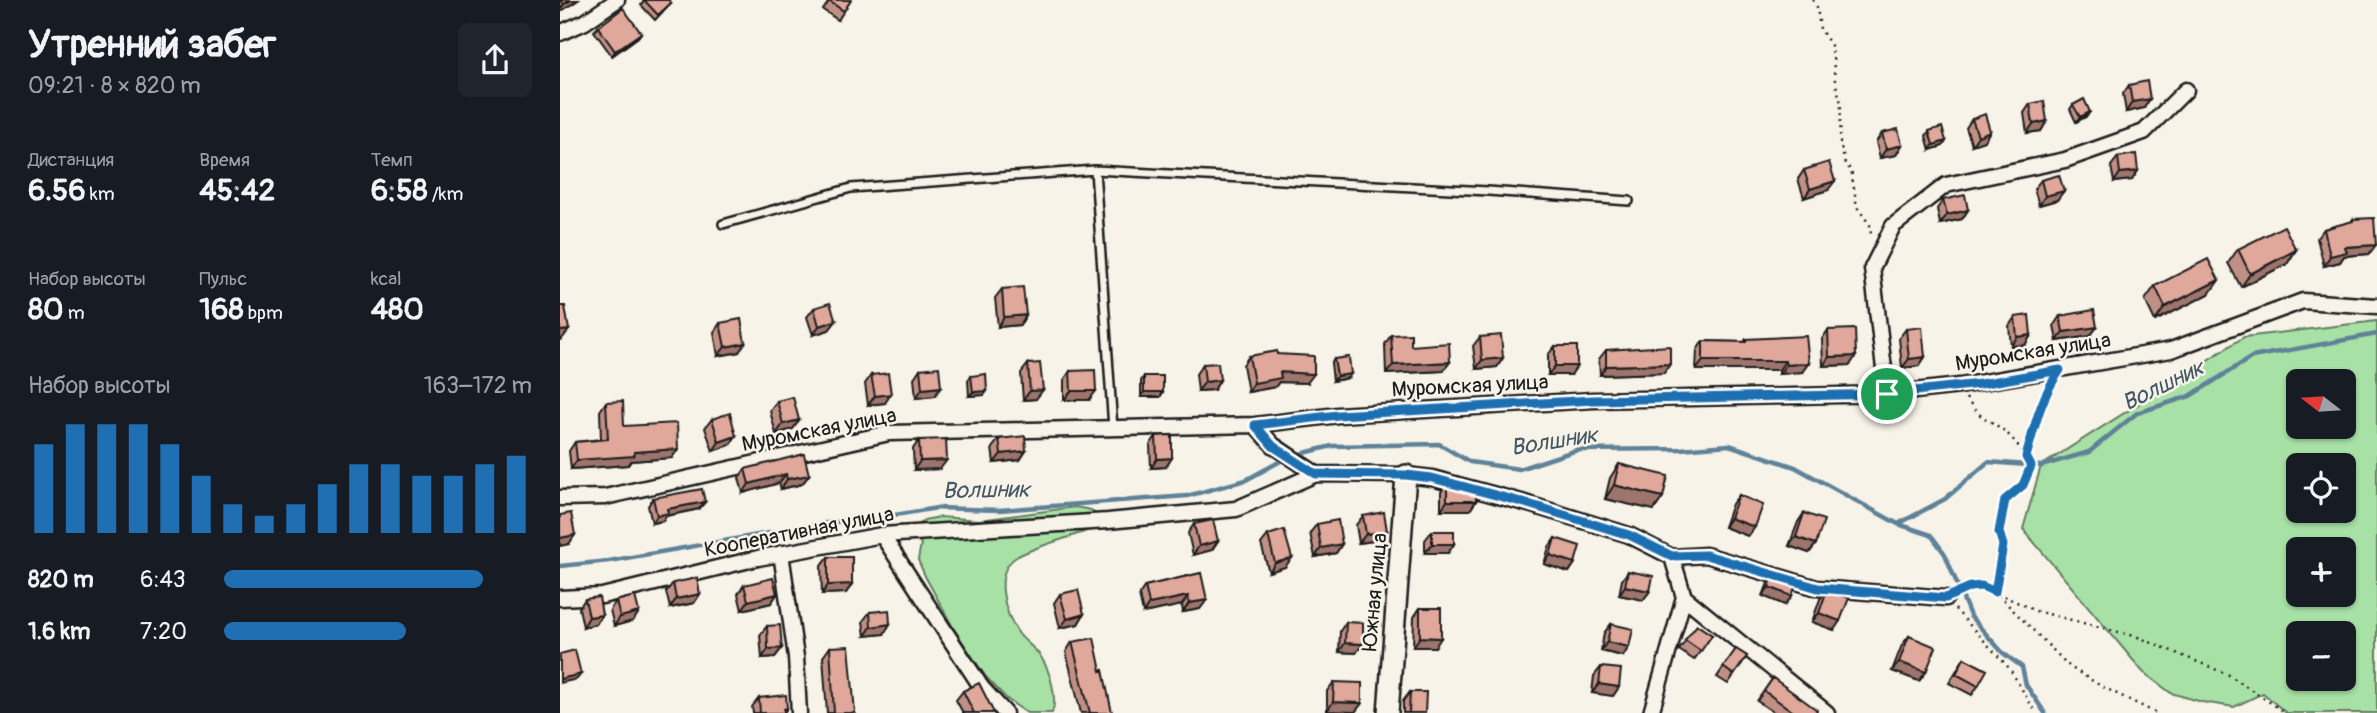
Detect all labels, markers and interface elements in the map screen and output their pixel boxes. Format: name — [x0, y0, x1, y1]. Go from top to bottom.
text: Утренний забег — [28, 21, 276, 69]
button: share — [458, 23, 532, 97]
text: 09:21 · 8 × 820 m — [28, 71, 201, 100]
text: Дистанция — [28, 148, 114, 172]
text: Время — [199, 148, 250, 172]
text: Темп — [371, 148, 413, 172]
text: 6.56 — [28, 172, 86, 209]
text: 45:42 — [199, 172, 275, 209]
text: 6:58 — [371, 172, 428, 209]
text: km — [86, 182, 115, 206]
text: /km — [428, 182, 463, 206]
text: Набор высоты — [28, 267, 146, 291]
text: Пульс — [199, 267, 247, 291]
text: kcal — [371, 267, 402, 291]
text: 80 — [28, 291, 64, 328]
text: 168 — [199, 291, 244, 328]
text: 480 — [371, 291, 424, 328]
text: m — [64, 301, 85, 325]
text: bpm — [244, 301, 283, 325]
street label: Муромская улица — [1953, 326, 2113, 378]
water label: Волшник — [2117, 352, 2211, 417]
pin — [1857, 364, 1917, 424]
street label: Муромская улица — [1391, 368, 1549, 404]
north arrow — [2286, 369, 2356, 439]
map controls — [2286, 369, 2356, 691]
text: Набор высоты — [28, 371, 170, 400]
text: 163–172 m — [424, 371, 532, 400]
icon: arrive — [1868, 375, 1906, 413]
street label: Муромская улица — [739, 402, 899, 458]
water label: Волшник — [1509, 420, 1601, 462]
button: locate — [2286, 453, 2356, 523]
water label: Волшник — [942, 475, 1032, 505]
street label: Кооперативная улица — [702, 500, 896, 564]
street label: Южная улица — [1356, 532, 1394, 652]
button: + — [2286, 537, 2356, 607]
text: 820 m — [28, 565, 94, 594]
text: 6:43 — [140, 565, 186, 594]
text: 1.6 km — [28, 617, 90, 646]
text: 7:20 — [140, 617, 187, 646]
button: − — [2286, 621, 2356, 691]

